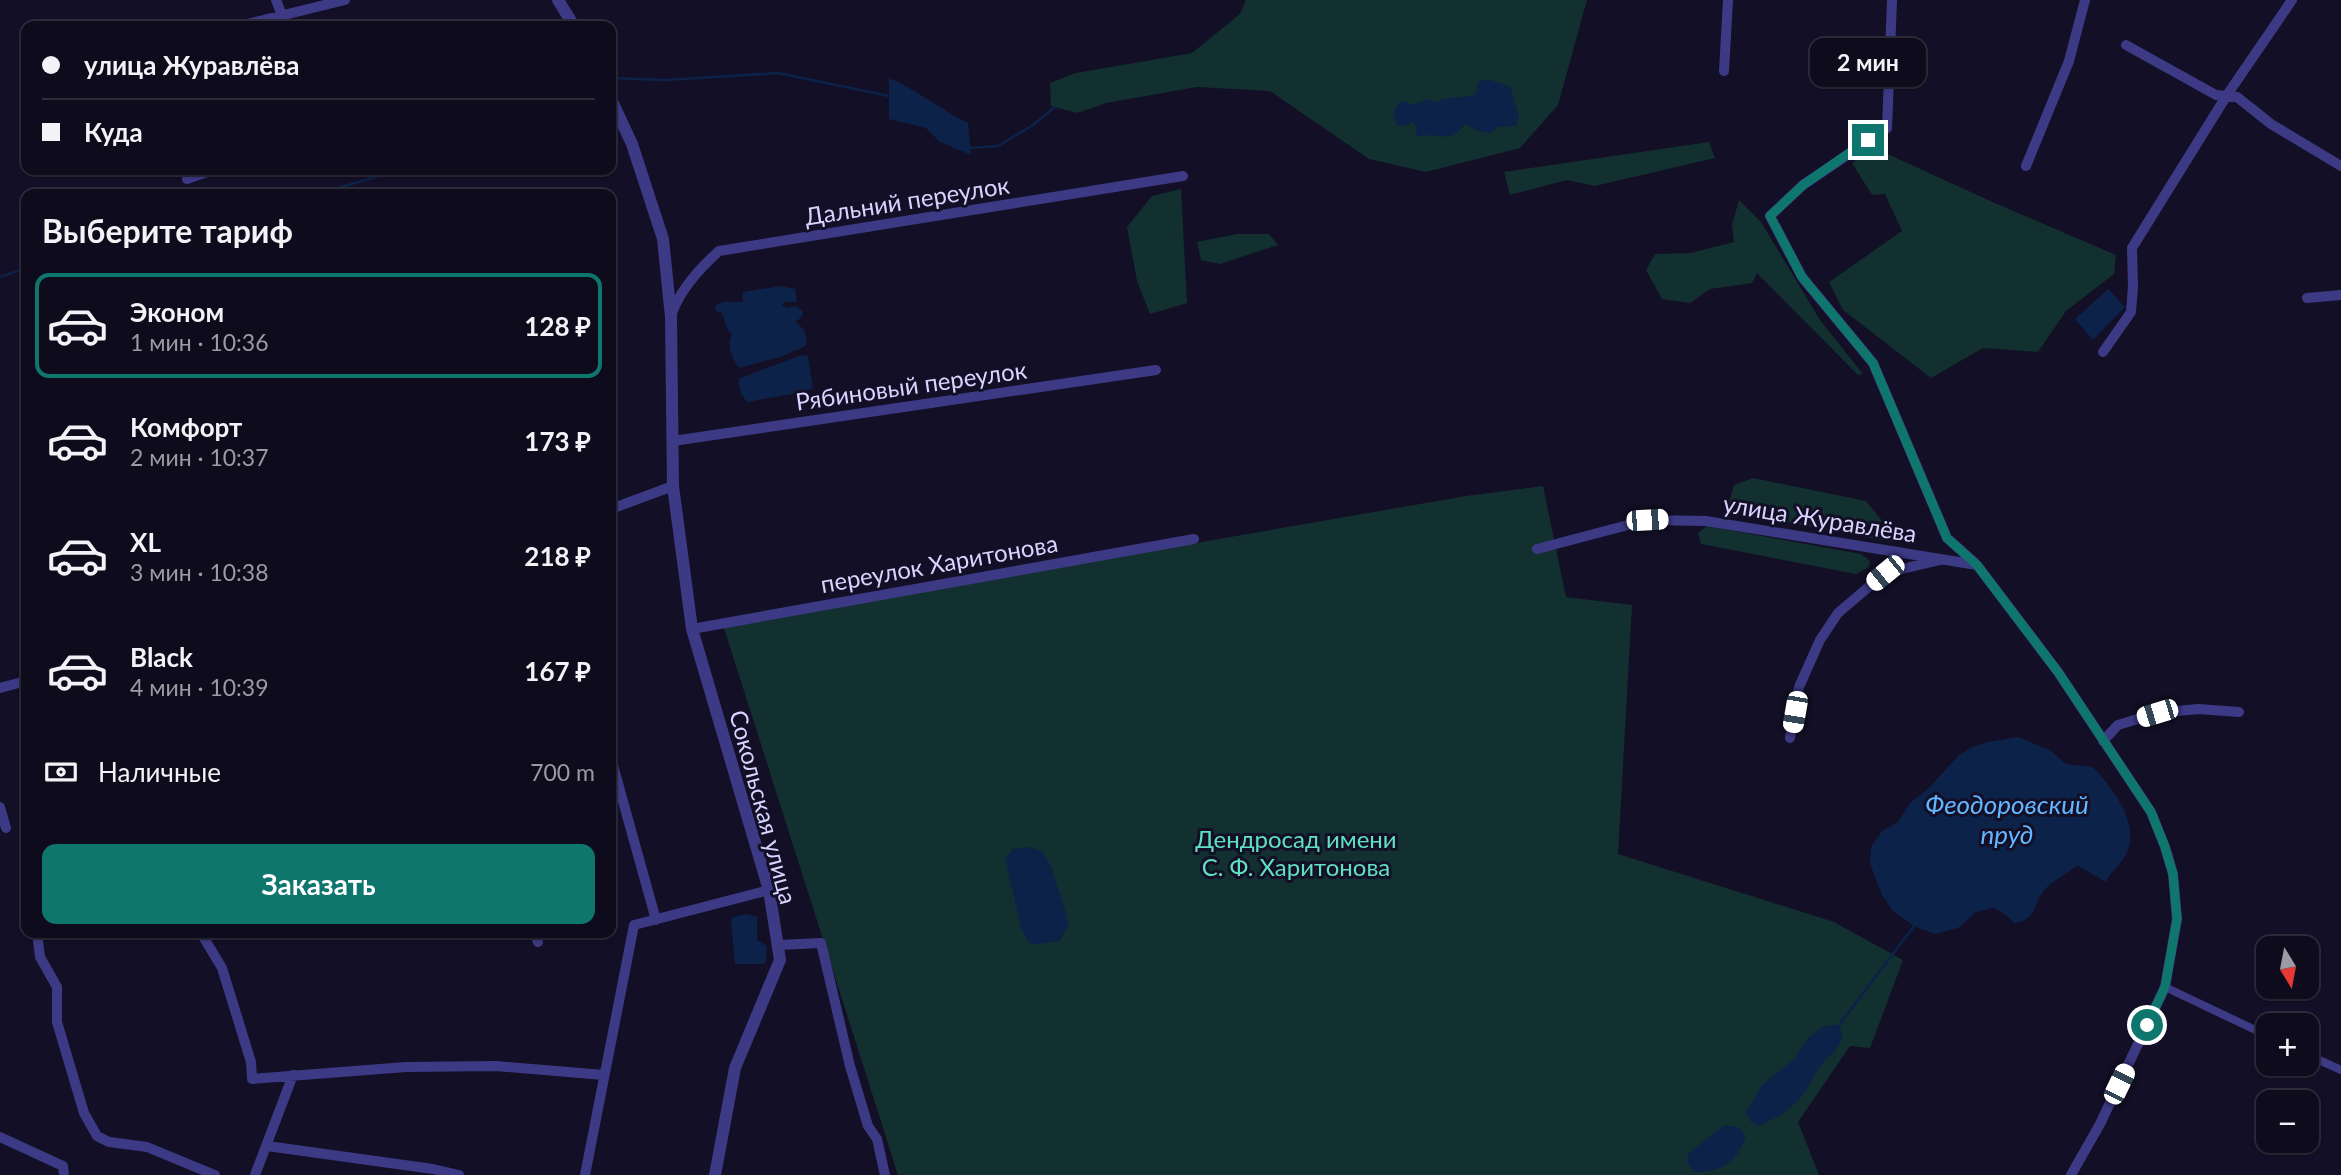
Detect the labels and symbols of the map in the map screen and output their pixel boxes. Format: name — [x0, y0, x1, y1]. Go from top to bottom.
callout: 2 мин — [1810, 38, 1926, 88]
route end — [1852, 124, 1884, 156]
street label: Дальний переулок — [803, 169, 1012, 231]
street label: Рябиновый переулок — [794, 354, 1029, 416]
street label: улица Журавлёва — [1721, 488, 1919, 548]
car — [1626, 508, 1669, 532]
street label: переулок Харитонова — [818, 528, 1060, 598]
car — [1863, 552, 1908, 594]
car — [1782, 689, 1809, 735]
car — [2134, 697, 2181, 729]
street label: Сокольская улица — [724, 707, 804, 907]
water label: Феодоровский пруд — [1925, 788, 2089, 850]
park label: Дендросад имени С. Ф. Харитонова — [1195, 824, 1397, 881]
north arrow — [2256, 936, 2319, 999]
route start — [2131, 1009, 2163, 1041]
car — [2101, 1061, 2138, 1107]

